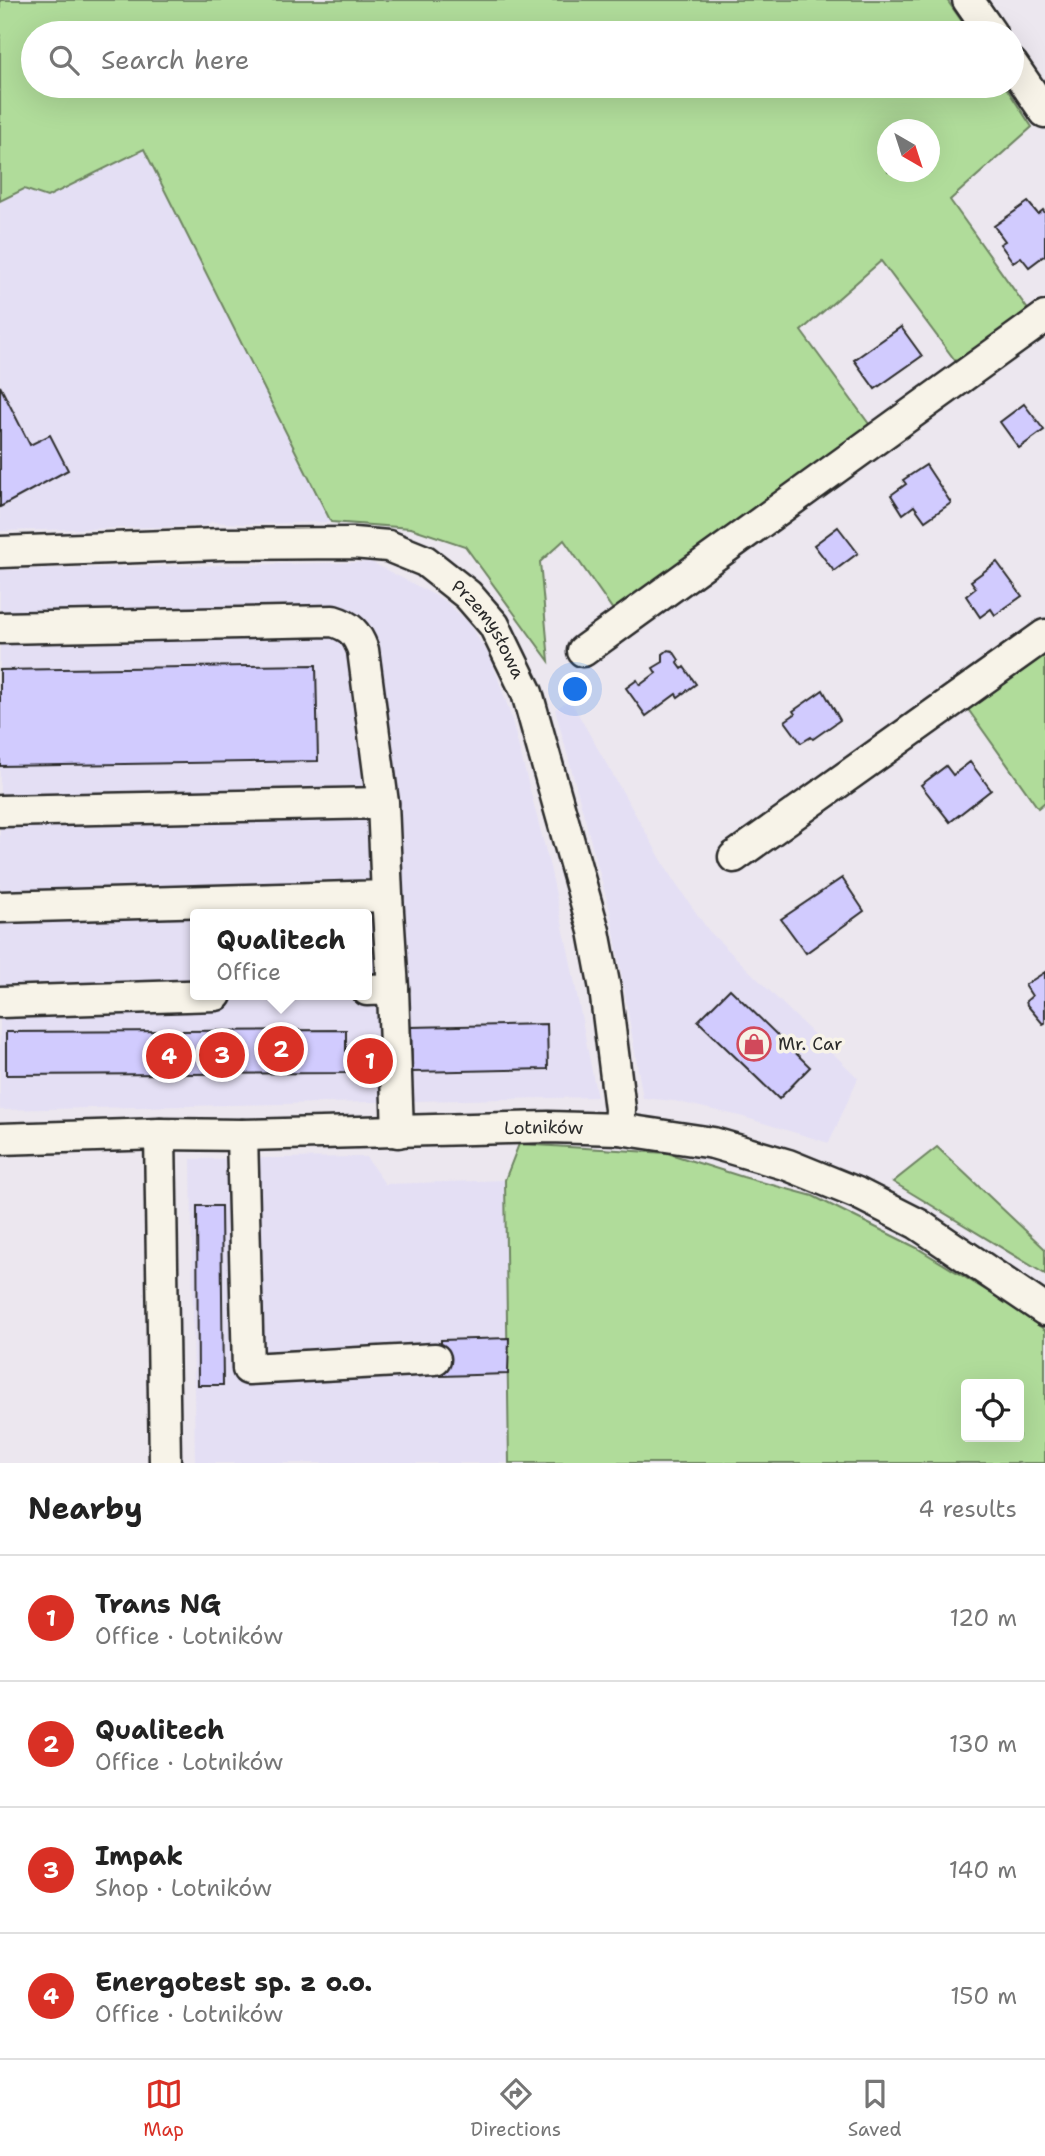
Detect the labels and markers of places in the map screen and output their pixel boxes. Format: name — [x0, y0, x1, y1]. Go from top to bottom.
pin: 2 — [258, 1023, 304, 1075]
shop icon: Mr. Car — [735, 1025, 773, 1063]
pin: 3 — [199, 1029, 245, 1081]
pin: 4 — [146, 1030, 192, 1082]
place label: Mr. Car — [778, 1032, 842, 1056]
pin: 1 — [347, 1035, 393, 1087]

